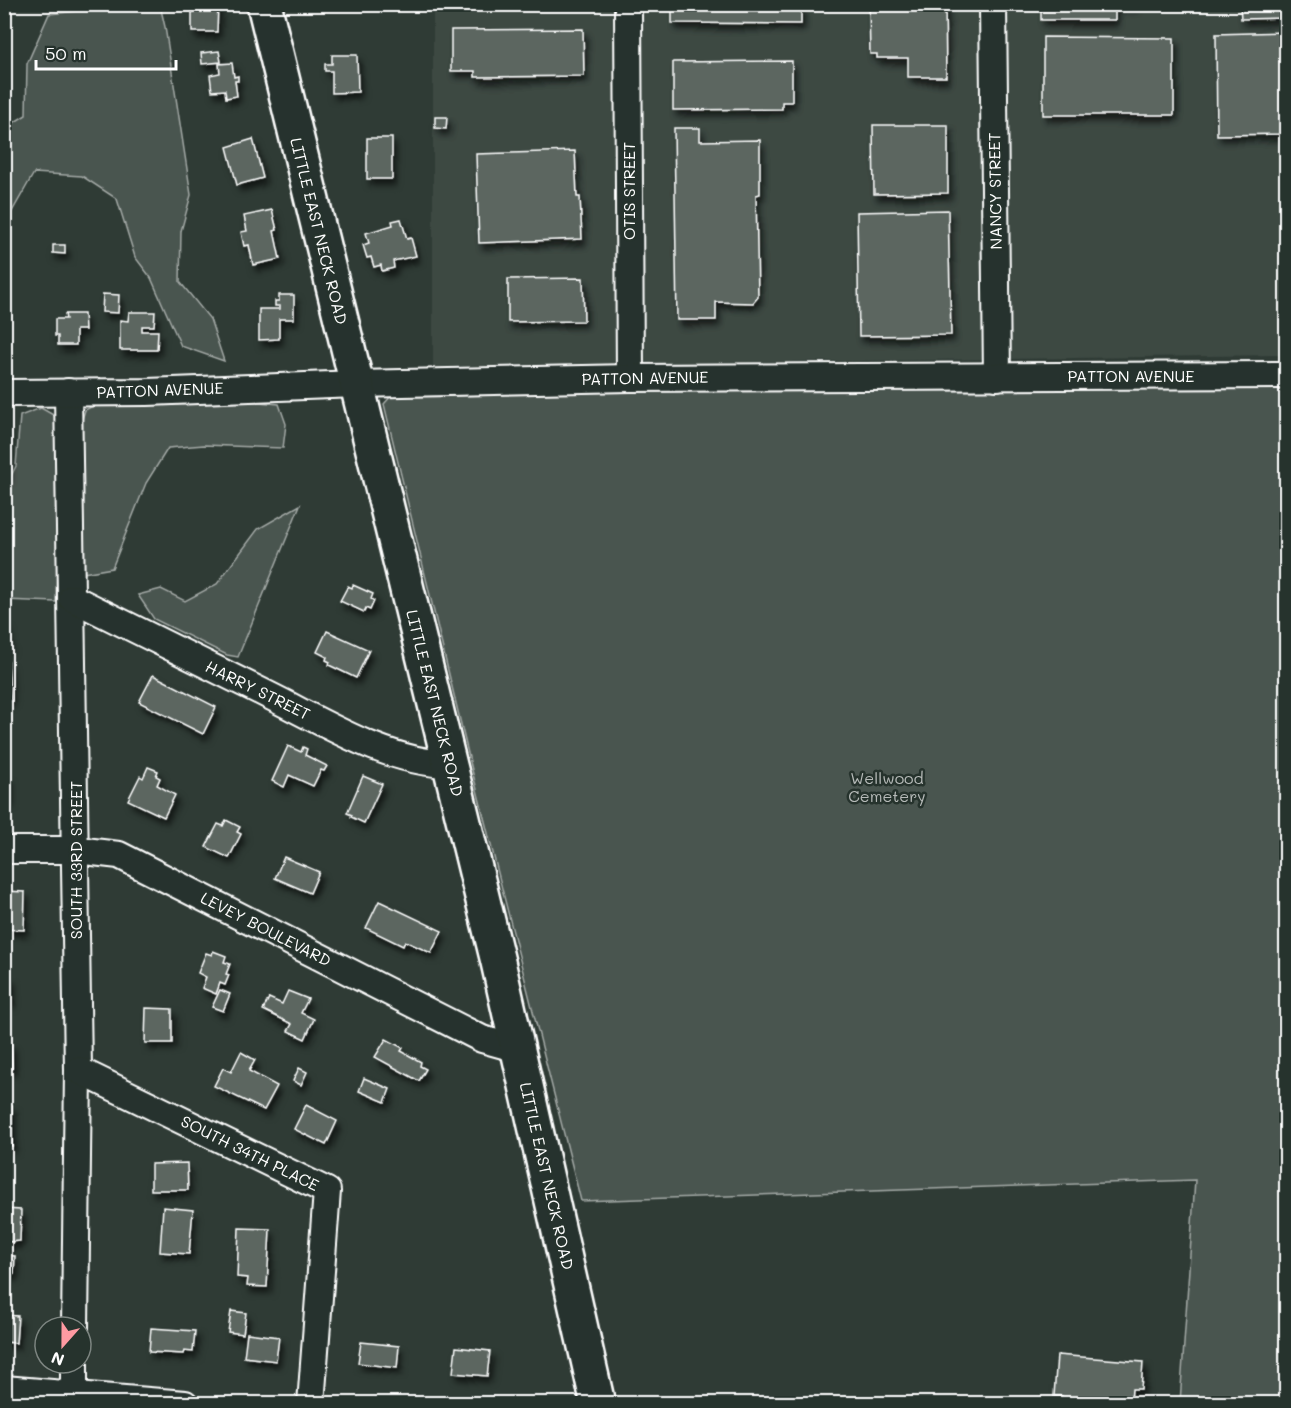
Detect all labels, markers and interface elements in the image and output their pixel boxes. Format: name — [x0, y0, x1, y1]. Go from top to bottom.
scale bar — [36, 33, 176, 71]
text: 50 m — [45, 41, 87, 65]
street label: NANCY STREET — [983, 132, 1006, 250]
street label: LITTLE EAST NECK ROAD — [286, 135, 353, 326]
street label: OTIS STREET — [618, 142, 639, 240]
street label: PATTON AVENUE — [1068, 365, 1194, 386]
street label: PATTON AVENUE — [581, 366, 709, 389]
street label: PATTON AVENUE — [96, 377, 224, 402]
street label: LITTLE EAST NECK ROAD — [402, 607, 469, 798]
street label: HARRY STREET — [202, 655, 314, 724]
park label: Wellwood Cemetery — [848, 767, 926, 806]
street label: SOUTH 33RD STREET — [65, 781, 86, 939]
street label: LEVEY BOULEVARD — [197, 887, 335, 971]
street label: LITTLE EAST NECK ROAD — [516, 1080, 579, 1272]
street label: SOUTH 34TH PLACE — [178, 1110, 323, 1195]
north arrow — [33, 1315, 93, 1375]
text: N — [48, 1347, 67, 1371]

